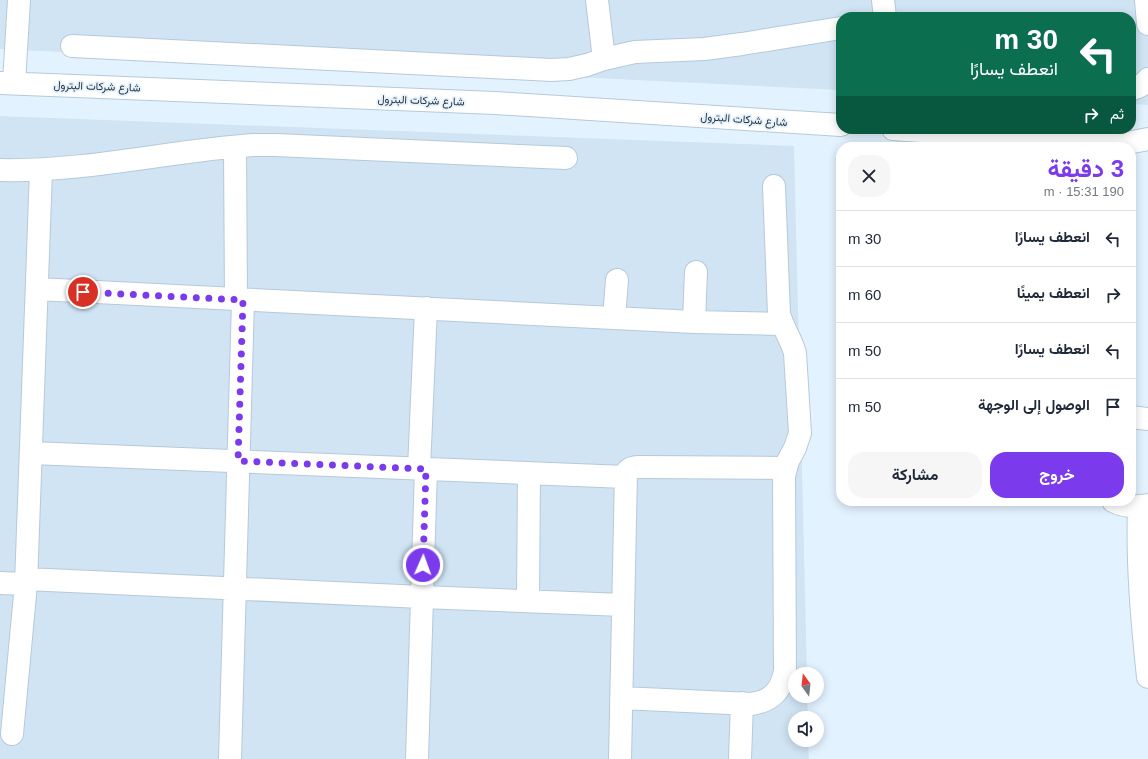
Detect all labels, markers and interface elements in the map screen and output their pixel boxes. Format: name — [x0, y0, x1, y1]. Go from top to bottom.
text: 30 m — [994, 24, 1058, 55]
icon: left — [1072, 28, 1124, 80]
text: انعطف يسارًا — [970, 59, 1058, 79]
street label: شارع شركات البترول — [53, 78, 141, 96]
street label: شارع شركات البترول — [377, 92, 465, 110]
icon: right — [1080, 104, 1102, 126]
text: ثم — [1110, 105, 1124, 122]
street label: شارع شركات البترول — [700, 110, 788, 130]
button: close — [848, 155, 890, 197]
text: 3 دقيقة — [1047, 155, 1124, 182]
text: 190 m · 15:31 — [1044, 184, 1124, 199]
text: انعطف يسارًا — [1015, 228, 1090, 245]
icon: left — [1102, 228, 1124, 250]
text: 30 m — [848, 230, 881, 247]
pin — [66, 275, 100, 309]
icon: arrive — [72, 281, 94, 303]
text: انعطف يمينًا — [1017, 284, 1090, 301]
icon: right — [1102, 284, 1124, 306]
text: 60 m — [848, 286, 881, 303]
text: انعطف يسارًا — [1015, 340, 1090, 357]
icon: left — [1102, 340, 1124, 362]
text: 50 m — [848, 342, 881, 359]
text: الوصول إلى الوجهة — [978, 396, 1090, 413]
icon: arrive — [1102, 396, 1124, 418]
text: 50 m — [848, 398, 881, 415]
button: مشاركة — [848, 452, 982, 498]
button: خروج — [990, 452, 1124, 498]
position arrow — [402, 544, 444, 586]
north arrow — [788, 667, 824, 703]
map controls — [788, 667, 824, 747]
button: sound — [788, 711, 824, 747]

